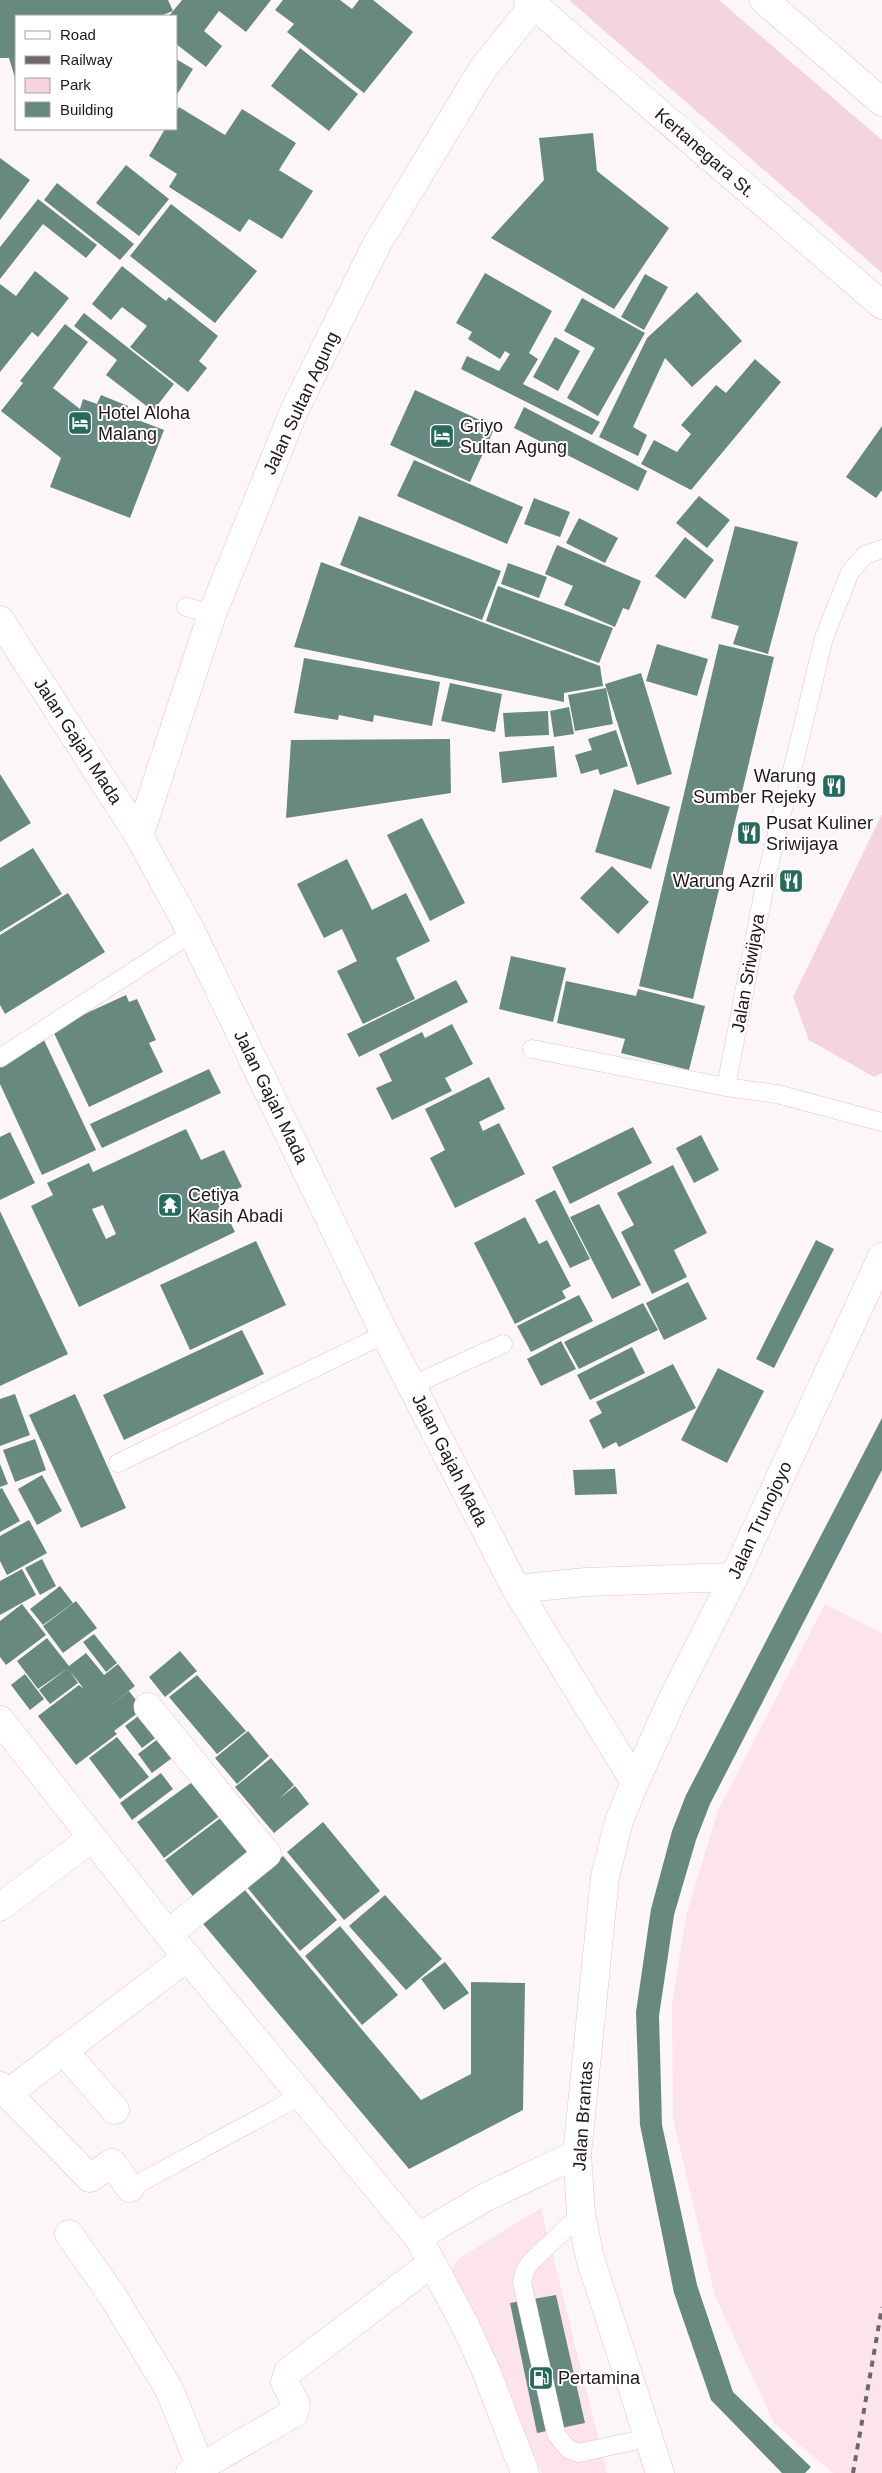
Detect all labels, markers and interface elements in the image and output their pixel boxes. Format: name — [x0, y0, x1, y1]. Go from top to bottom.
legend — [15, 15, 178, 130]
text: Road — [60, 26, 96, 43]
text: Railway — [60, 51, 113, 68]
text: Park — [60, 76, 91, 93]
text: Building — [60, 101, 113, 118]
street label: Kertanegara St. — [651, 104, 759, 202]
street label: Jalan Sultan Agung — [259, 328, 343, 478]
place label: Hotel Aloha Malang — [98, 403, 191, 444]
hotel icon: Hotel Aloha Malang — [67, 410, 93, 436]
place label: Griyo Sultan Agung — [460, 416, 567, 457]
hotel icon: Griyo Sultan Agung — [429, 423, 455, 449]
street label: Jalan Gajah Mada — [30, 674, 127, 809]
place label: Warung Sumber Rejeky — [693, 766, 816, 807]
restaurant icon: Warung Sumber Rejeky — [821, 773, 847, 799]
place label: Pusat Kuliner Sriwijaya — [766, 813, 873, 854]
restaurant icon: Pusat Kuliner Sriwijaya — [736, 820, 762, 846]
restaurant icon: Warung Azril — [778, 868, 804, 894]
place label: Warung Azril — [673, 871, 774, 891]
street label: Jalan Sriwijaya — [728, 911, 768, 1034]
street label: Jalan Gajah Mada — [230, 1027, 312, 1168]
place label: Cetiya Kasih Abadi — [188, 1185, 283, 1226]
temple icon: Cetiya Kasih Abadi — [157, 1192, 183, 1218]
street label: Jalan Gajah Mada — [408, 1390, 493, 1531]
street label: Jalan Trunojoyo — [724, 1458, 796, 1582]
street label: Jalan Brantas — [569, 2060, 597, 2172]
fuel station icon: Pertamina — [528, 2365, 554, 2391]
place label: Pertamina — [558, 2368, 641, 2388]

